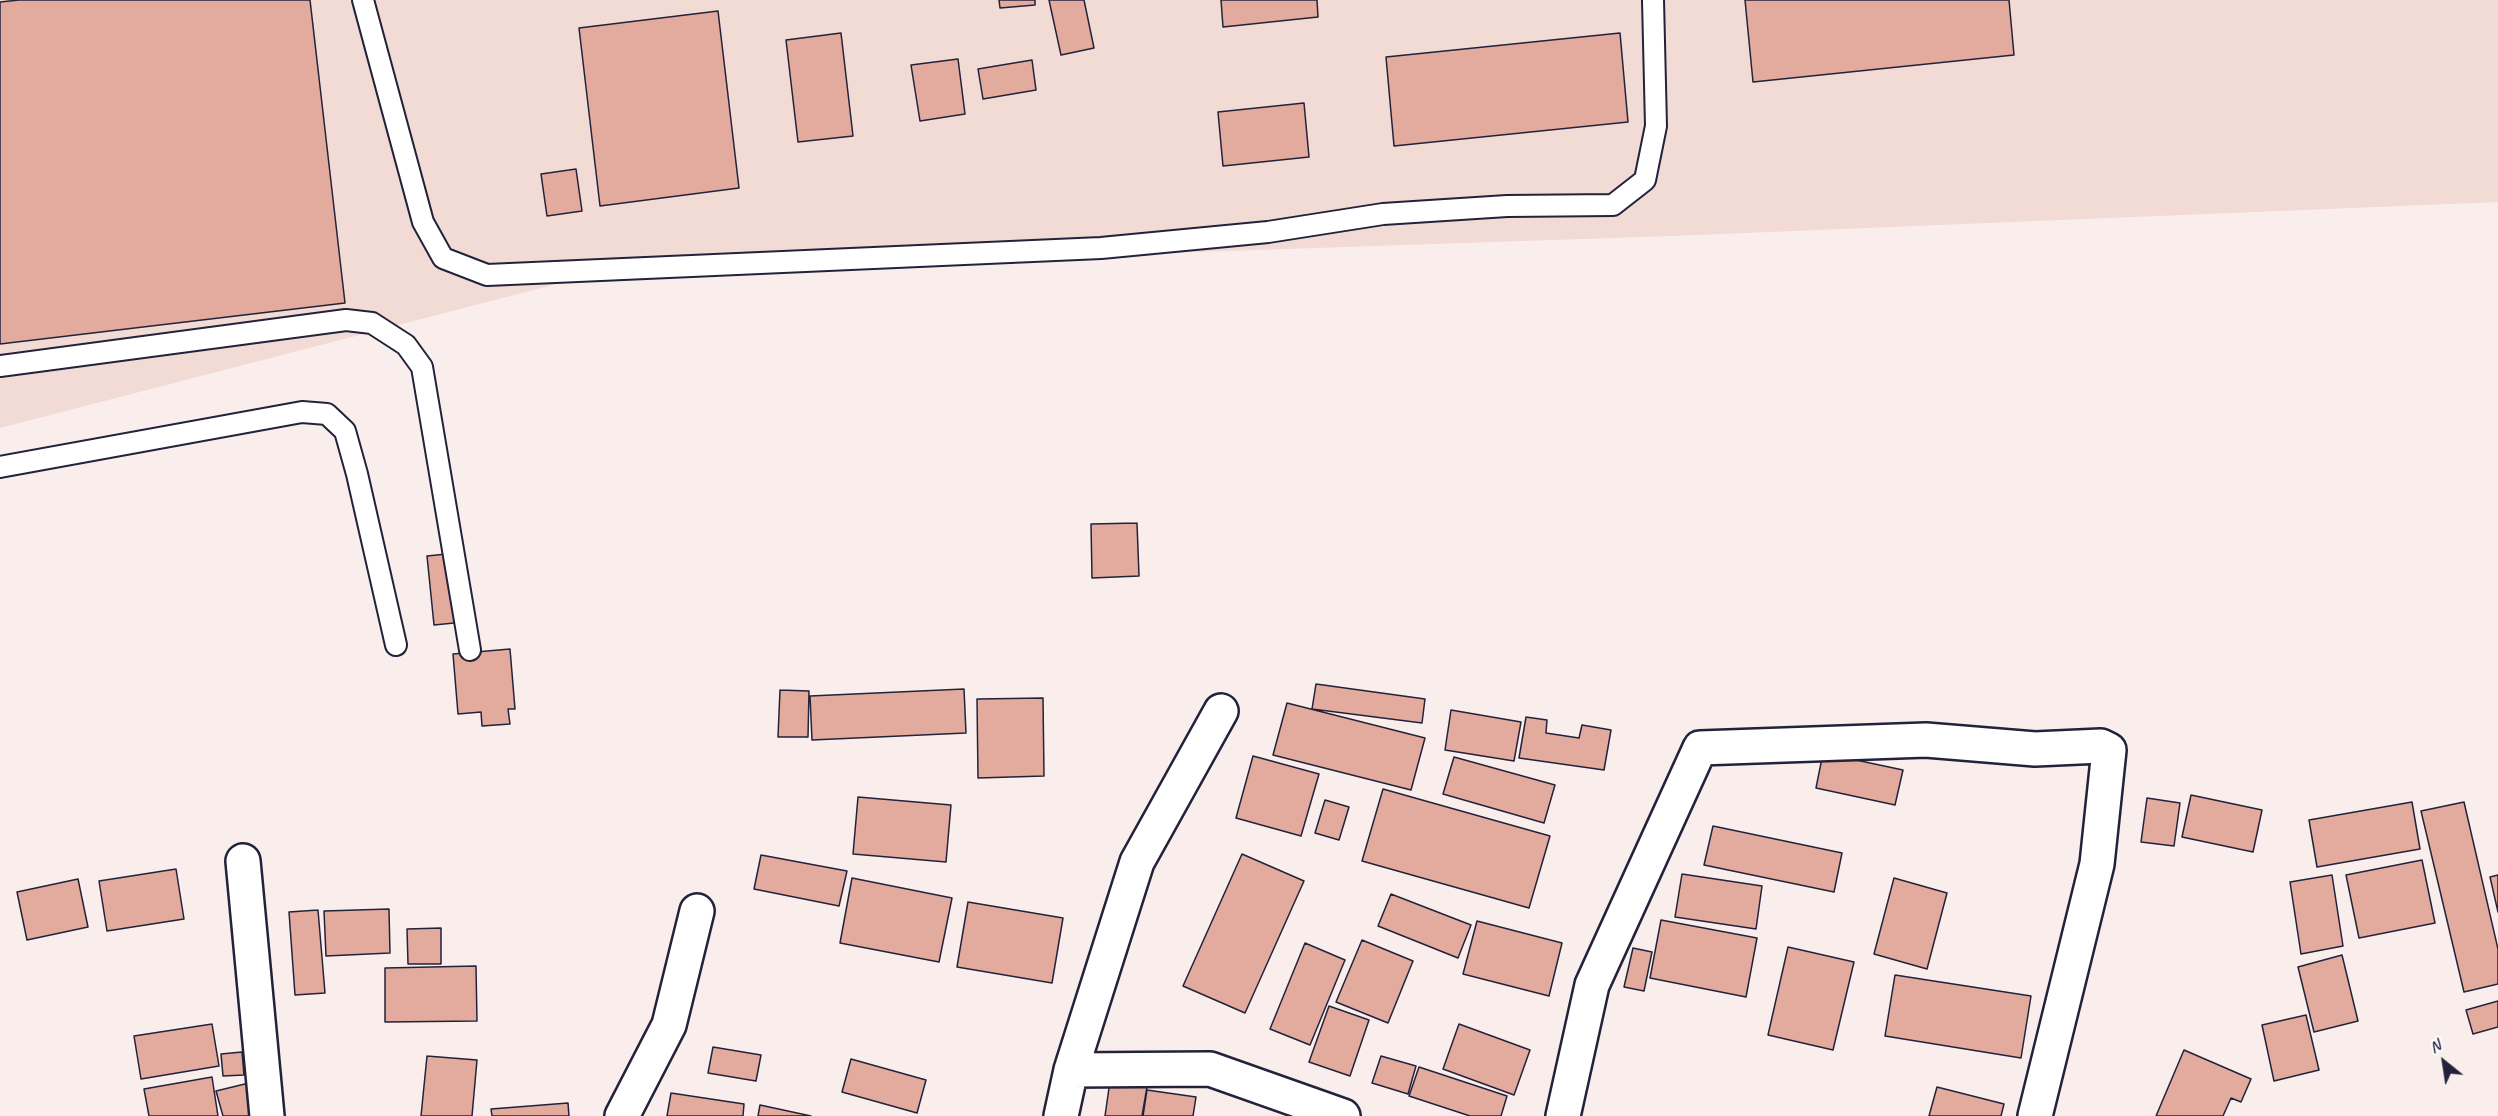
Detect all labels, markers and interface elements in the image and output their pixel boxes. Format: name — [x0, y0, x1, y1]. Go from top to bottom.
north arrow — [2414, 1032, 2474, 1092]
text: N — [2426, 1035, 2444, 1058]

